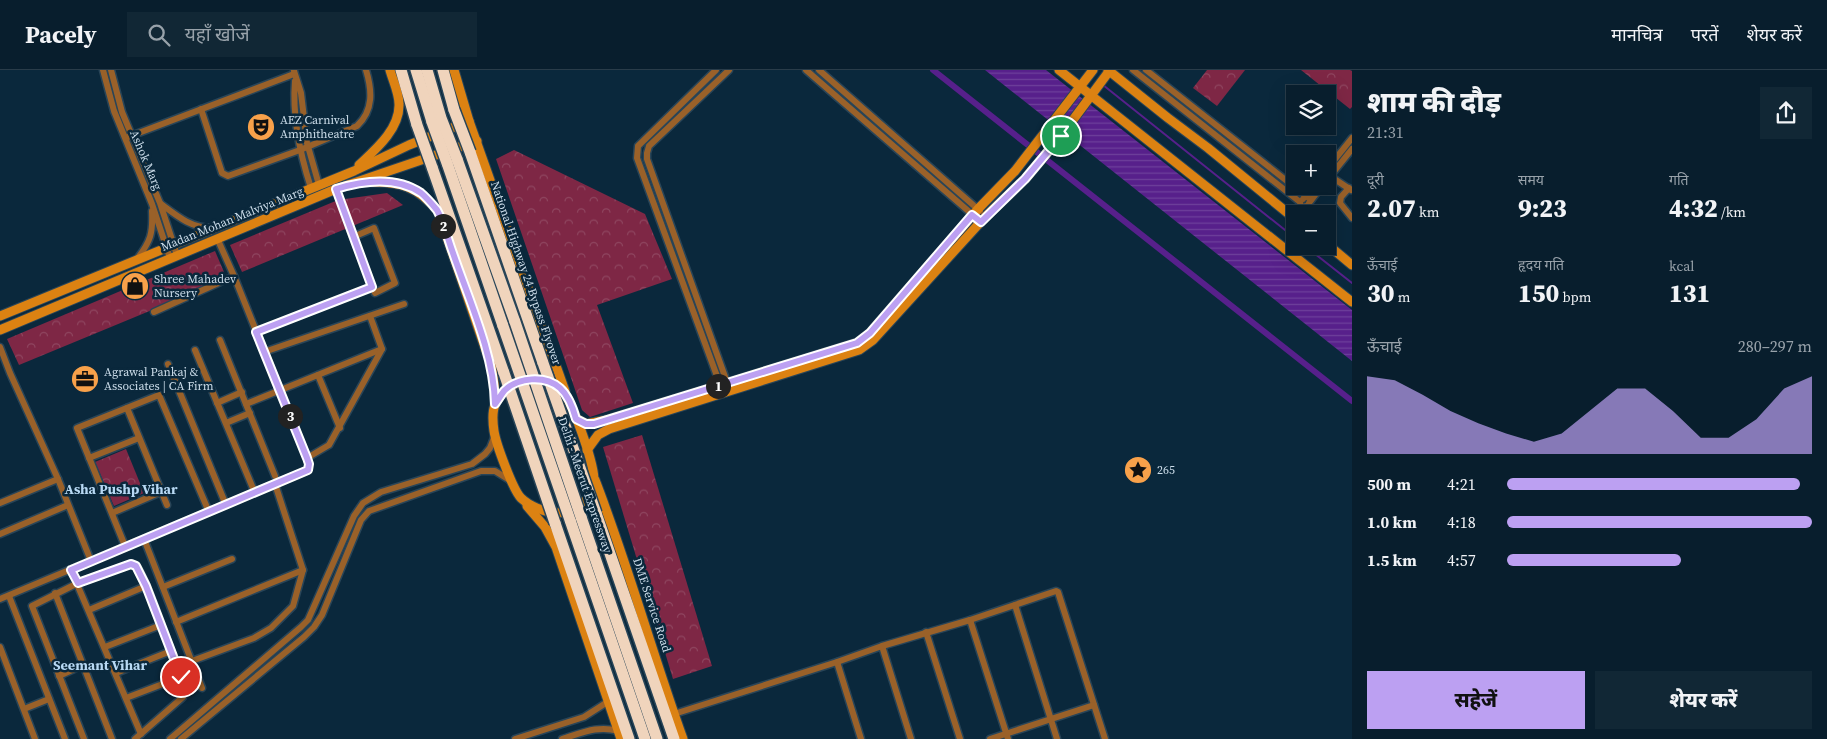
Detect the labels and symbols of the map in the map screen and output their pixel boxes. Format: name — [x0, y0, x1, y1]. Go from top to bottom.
theatre icon: AEZ Carnival Amphitheatre — [246, 112, 276, 142]
place label: AEZ Carnival Amphitheatre — [280, 112, 354, 142]
pin — [1040, 115, 1082, 157]
street label: Ashok Marg — [126, 127, 166, 193]
street label: National Highway 24 Bypass Flyover — [487, 179, 565, 367]
street label: Madan Mohan Malviya Marg — [158, 183, 306, 255]
pin: 2 — [430, 214, 456, 238]
shop icon: Shree Mahadev Nursery — [120, 271, 150, 301]
place label: Shree Mahadev Nursery — [154, 271, 236, 301]
office icon: Agrawal Pankaj & Associates | CA Firm — [70, 364, 100, 394]
place label: Agrawal Pankaj & Associates | CA Firm — [104, 364, 214, 394]
pin: 1 — [706, 374, 730, 398]
pin: 3 — [278, 404, 302, 428]
street label: Delhi - Meerut Expressway — [554, 415, 616, 556]
place icon: 265 — [1123, 455, 1153, 485]
place label: 265 — [1157, 462, 1175, 478]
district label: Asha Pushp Vihar — [64, 479, 178, 499]
street label: DME Service Road — [629, 556, 675, 654]
district label: Seemant Vihar — [53, 655, 148, 675]
pin — [160, 656, 202, 698]

